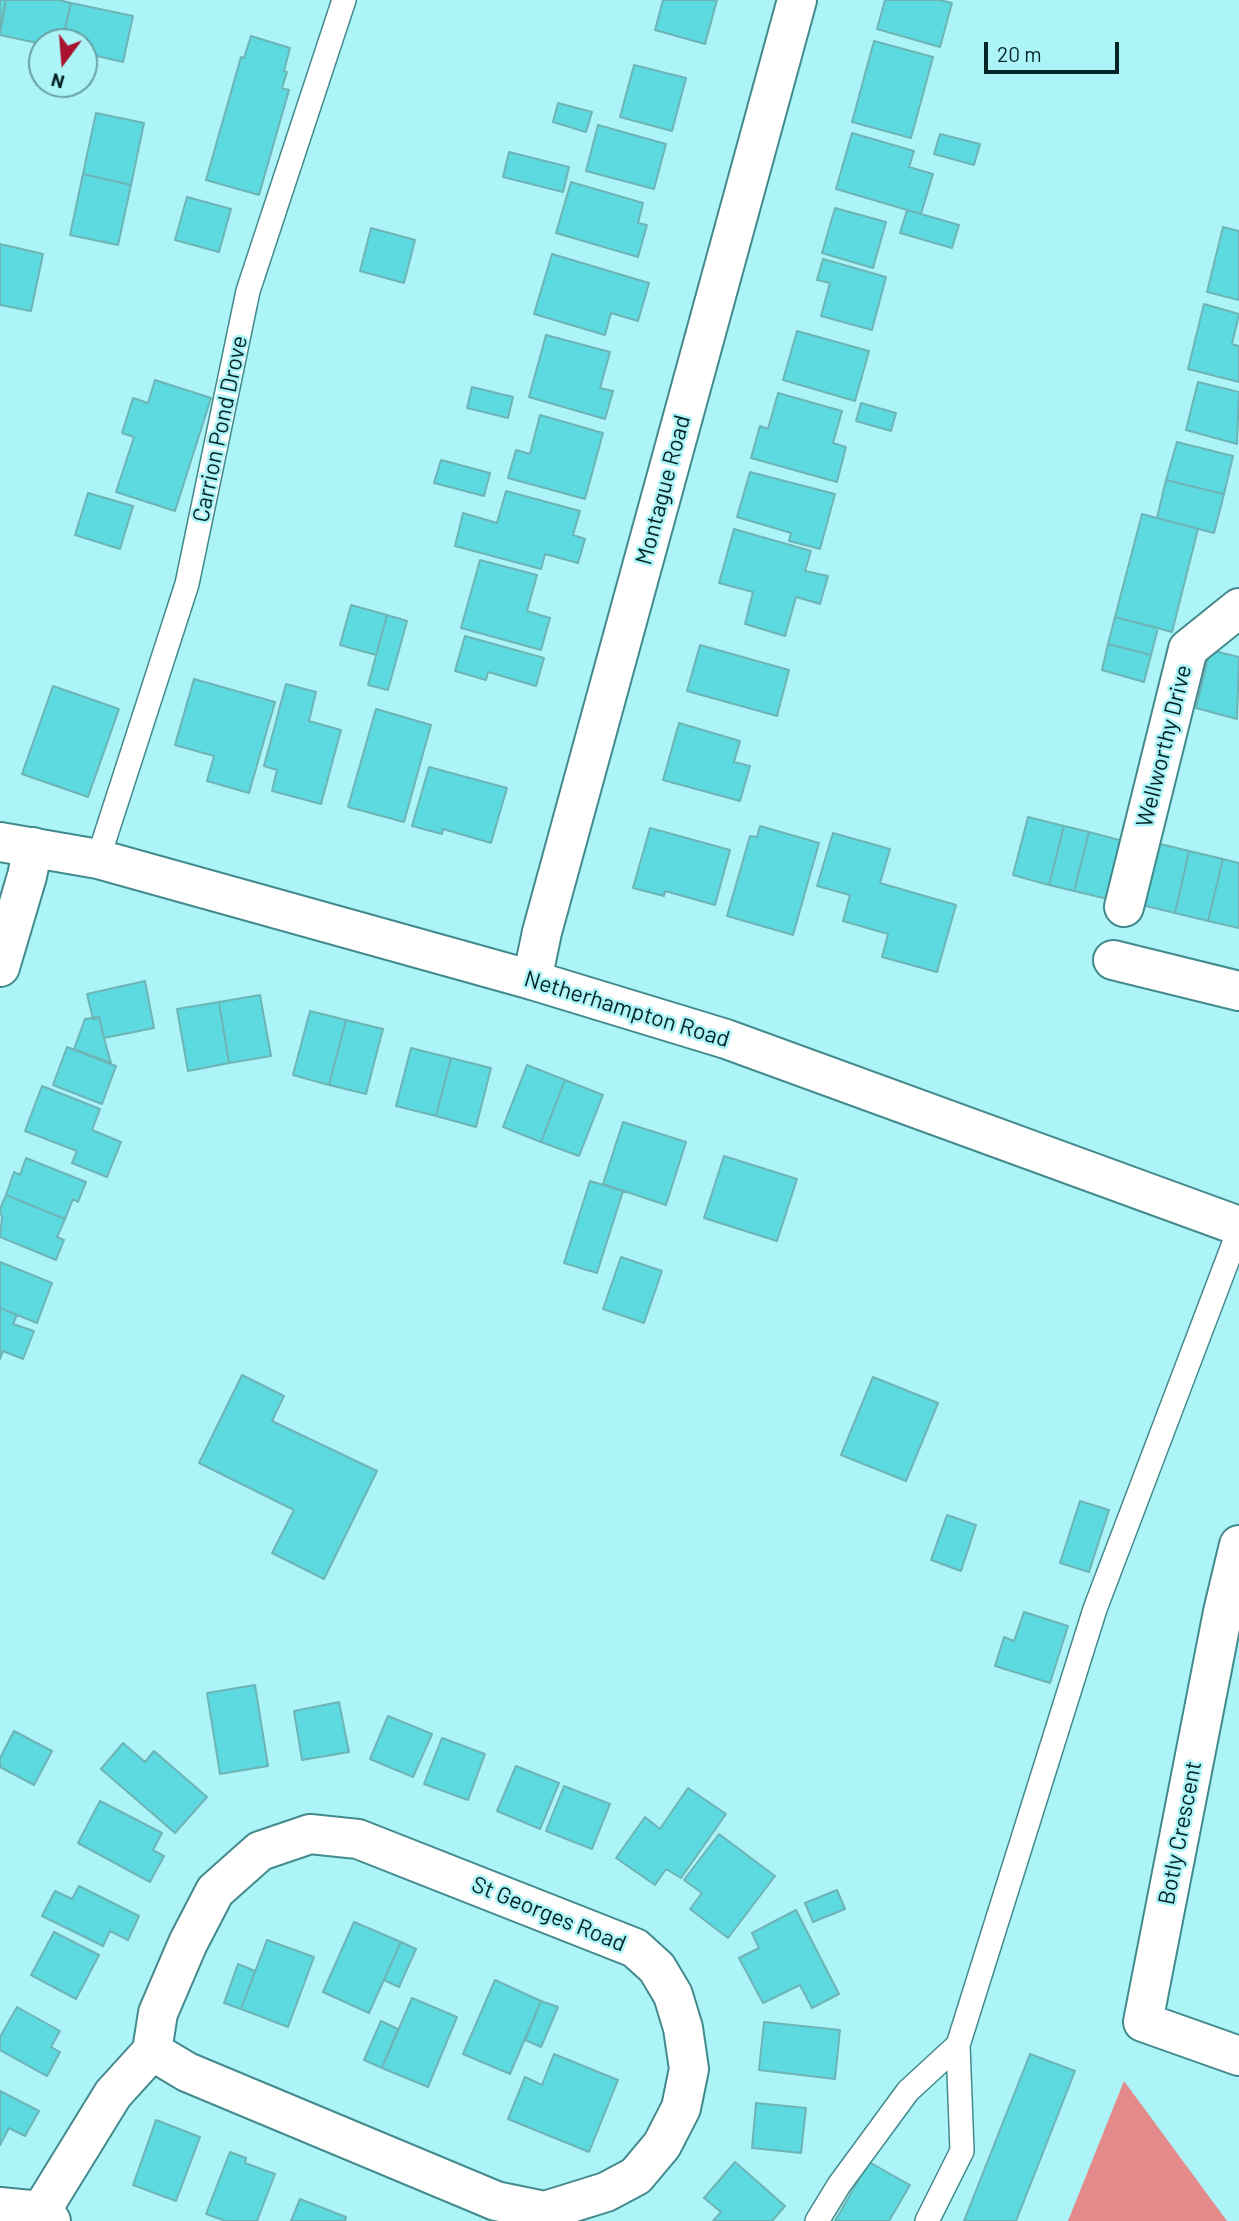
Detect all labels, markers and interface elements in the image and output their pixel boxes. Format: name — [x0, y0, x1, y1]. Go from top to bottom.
north arrow — [28, 28, 98, 98]
scale bar — [987, 28, 1122, 72]
text: 20 m — [997, 41, 1042, 66]
text: N — [48, 69, 67, 95]
street label: Carrion Pond Drove — [187, 333, 253, 525]
street label: Montague Road — [630, 412, 696, 568]
street label: Wellworthy Drive — [1130, 662, 1198, 830]
street label: Netherhampton Road — [521, 965, 733, 1053]
street label: Botly Crescent — [1153, 1759, 1207, 1907]
street label: St Georges Road — [468, 1870, 630, 1958]

